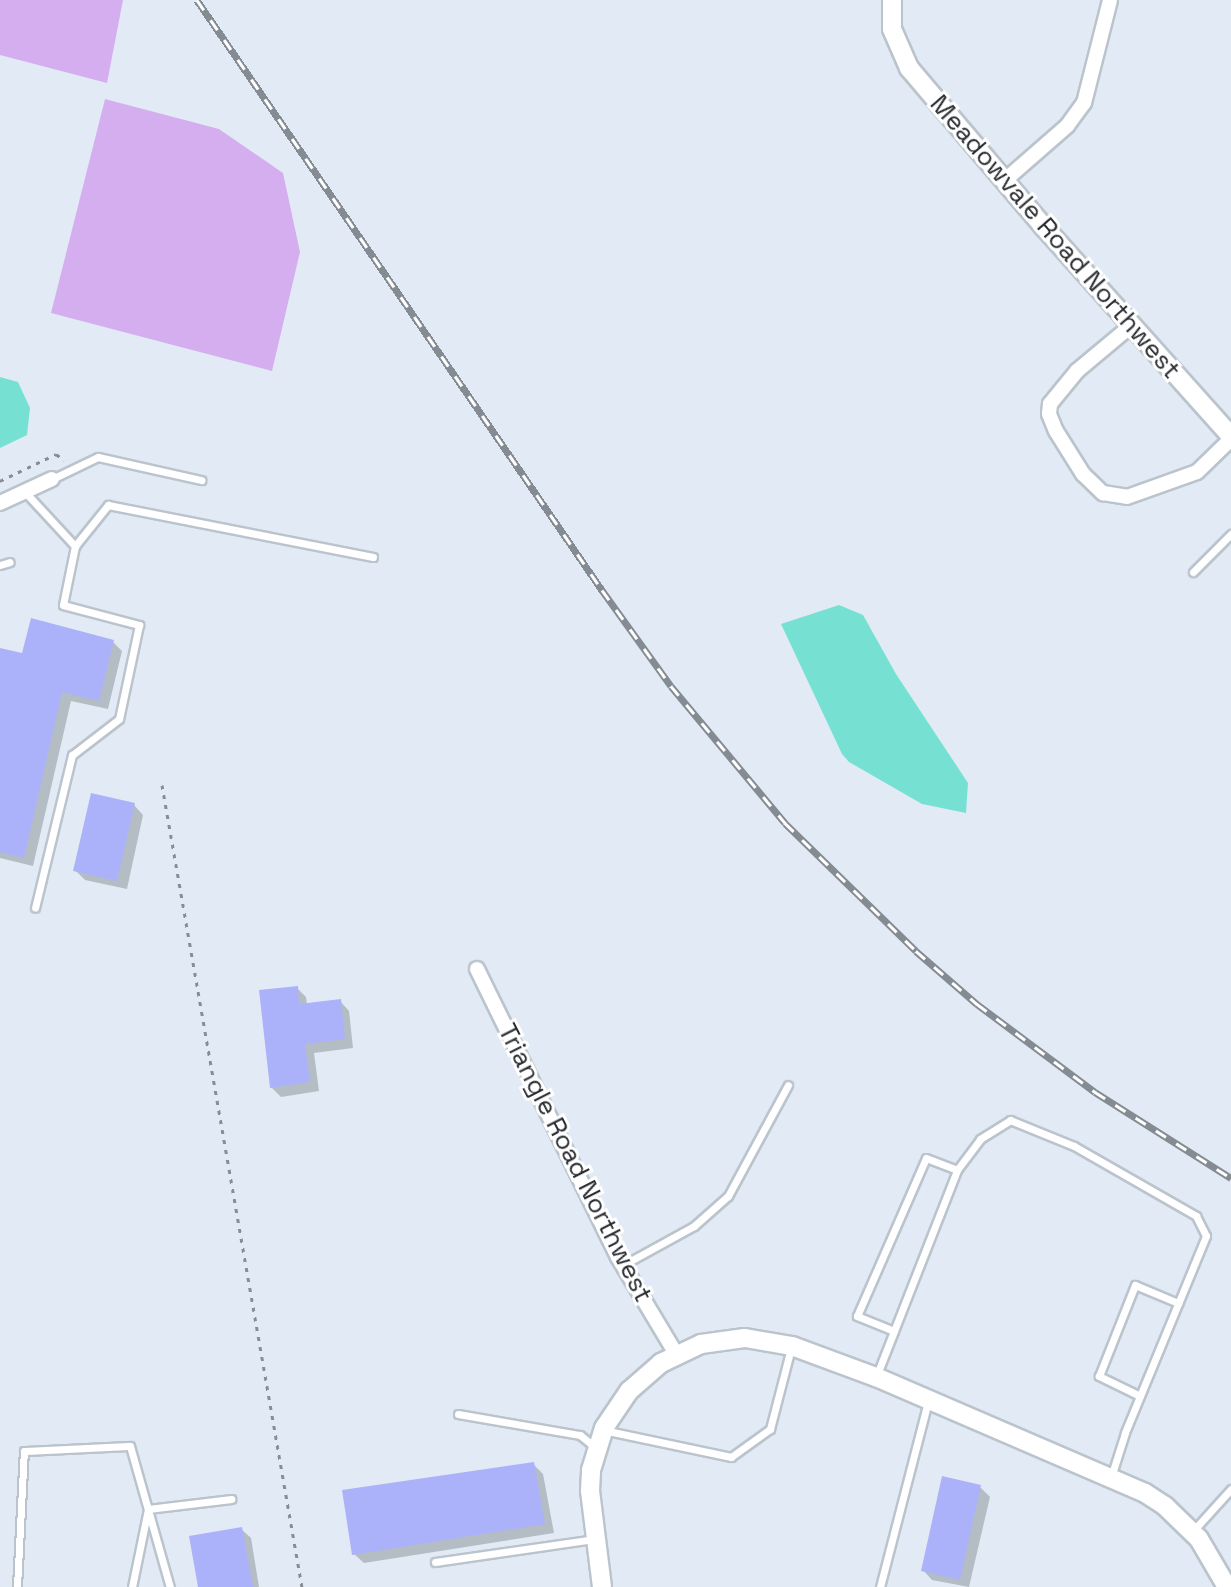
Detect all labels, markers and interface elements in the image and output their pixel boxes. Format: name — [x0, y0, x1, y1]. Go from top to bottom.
street label: Meadowvale Road Northwest — [923, 89, 1187, 385]
street label: Triangle Road Northwest — [491, 1019, 659, 1307]

